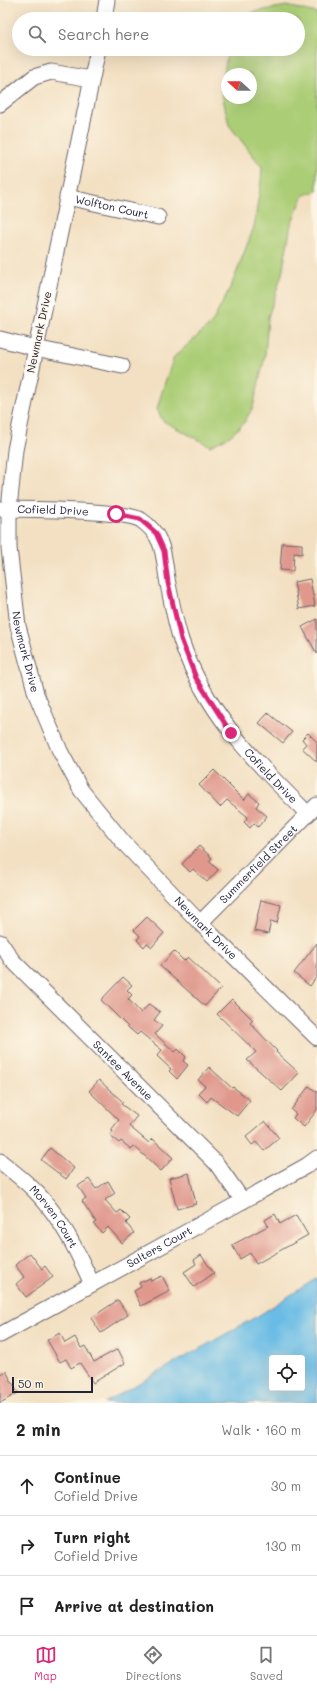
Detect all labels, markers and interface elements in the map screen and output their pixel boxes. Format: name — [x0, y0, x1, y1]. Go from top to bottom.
search box — [12, 12, 305, 56]
icon: search — [26, 23, 48, 45]
text: Search here — [58, 24, 149, 44]
north arrow — [221, 68, 257, 104]
street label: Wolfton Court — [74, 191, 150, 222]
street label: Newmark Drive — [23, 290, 55, 374]
street label: Cofield Drive — [17, 501, 89, 519]
route start — [107, 505, 125, 523]
street label: Newmark Drive — [9, 610, 43, 694]
route end — [222, 724, 240, 742]
street label: Cofield Drive — [241, 745, 301, 806]
street label: Summerfield Street — [216, 821, 300, 906]
street label: Newmark Drive — [172, 893, 241, 963]
street label: Santee Avenue — [90, 1037, 157, 1103]
street label: Morven Court — [27, 1182, 82, 1251]
street label: Salters Court — [124, 1222, 195, 1271]
map controls — [269, 1355, 305, 1391]
button: locate — [269, 1355, 305, 1391]
scale bar — [12, 1375, 93, 1394]
text: 50 m — [18, 1376, 44, 1391]
text: 2 min — [16, 1418, 61, 1440]
text: Walk · 160 m — [221, 1421, 301, 1438]
text: Continue — [54, 1467, 121, 1487]
icon: ahead — [16, 1475, 38, 1497]
text: 30 m — [271, 1477, 301, 1494]
text: Cofield Drive — [54, 1487, 138, 1504]
text: Turn right — [54, 1527, 131, 1547]
icon: right — [16, 1535, 38, 1557]
text: 130 m — [265, 1537, 301, 1554]
text: Cofield Drive — [54, 1547, 138, 1564]
icon: arrive — [16, 1595, 38, 1617]
text: Arrive at destination — [54, 1596, 214, 1616]
tab: Map — [34, 1644, 57, 1683]
tab: Directions — [125, 1644, 181, 1683]
tab: Saved — [250, 1644, 283, 1683]

